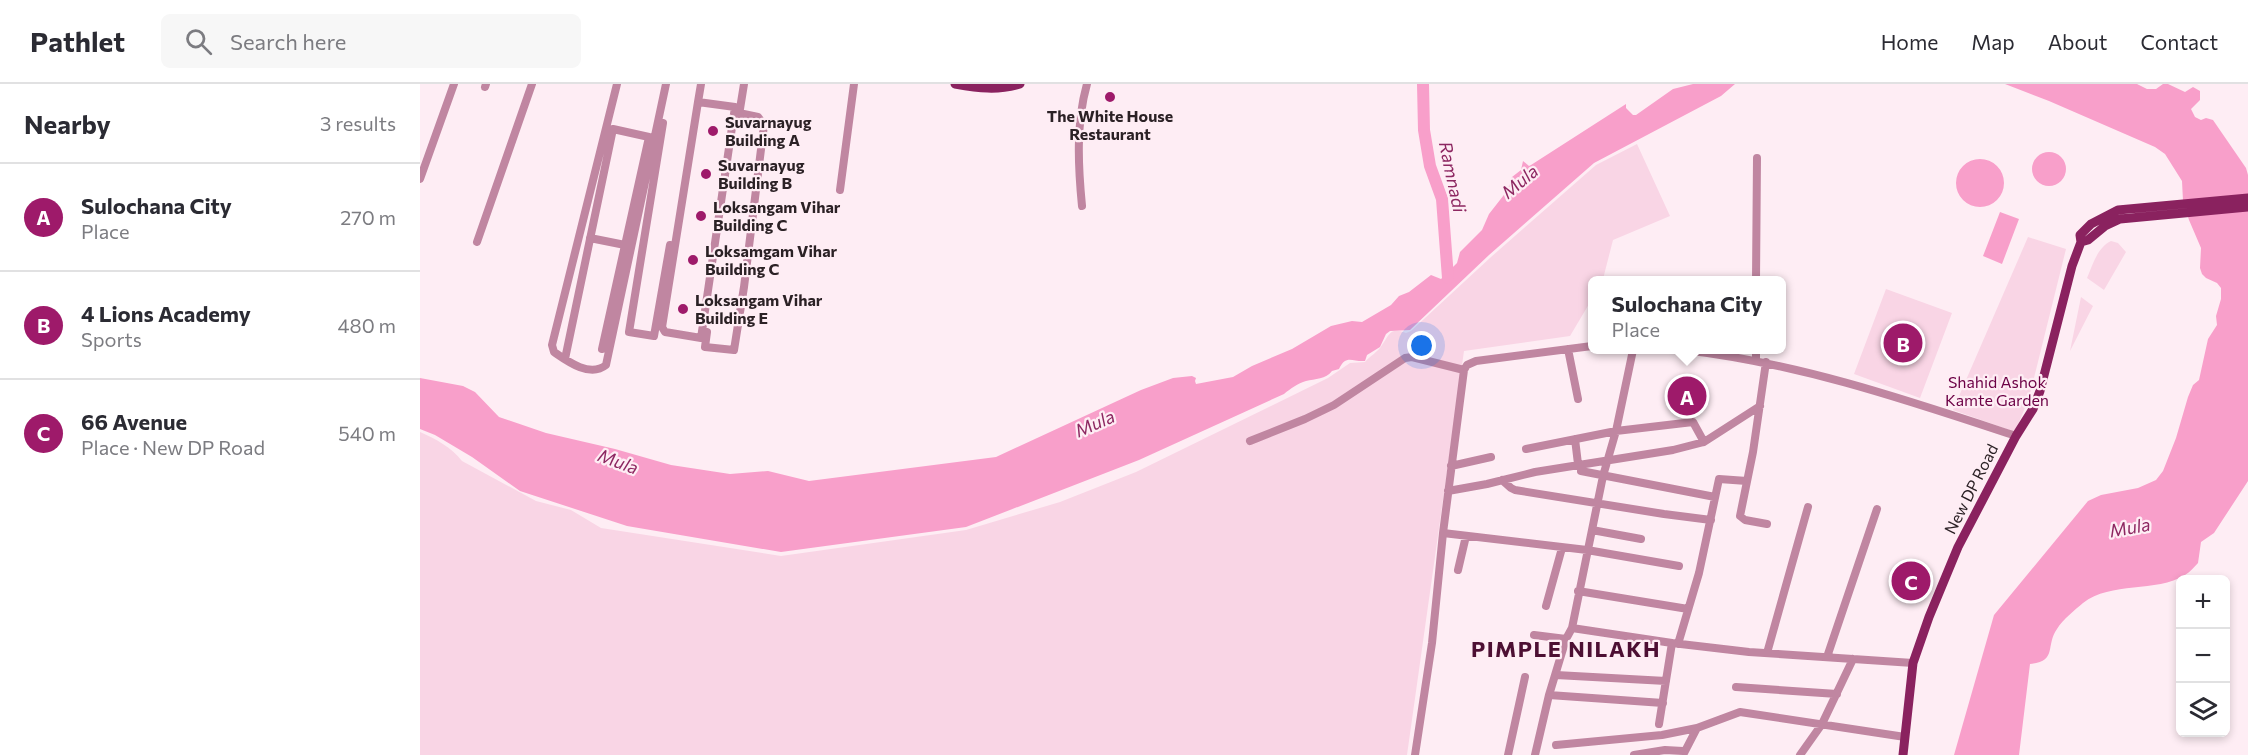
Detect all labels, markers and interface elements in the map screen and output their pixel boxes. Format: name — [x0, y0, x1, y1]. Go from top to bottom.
search box — [161, 14, 581, 68]
text: Pathlet — [30, 24, 125, 58]
icon: search — [182, 25, 215, 58]
text: Search here — [230, 28, 346, 55]
text: Home — [1881, 29, 1938, 54]
text: Map — [1971, 29, 2015, 54]
text: About — [2048, 29, 2107, 54]
text: Contact — [2140, 29, 2218, 54]
marker: The White House Restaurant — [1103, 90, 1117, 104]
place label: The White House Restaurant — [1047, 106, 1173, 143]
text: Nearby — [24, 108, 111, 139]
text: 3 results — [320, 111, 396, 135]
place label: Suvarnayug Building A — [725, 112, 812, 149]
marker: Suvarnayug Building A — [706, 124, 720, 138]
water label: Ramnadi — [1435, 139, 1471, 216]
place label: Suvarnayug Building B — [718, 155, 805, 192]
water label: Mula — [1496, 160, 1542, 203]
marker: Suvarnayug Building B — [699, 167, 713, 181]
text: Sulochana City — [81, 192, 232, 219]
place label: Loksangam Vihar Building C — [713, 197, 841, 234]
text: A — [36, 205, 51, 229]
text: 270 m — [340, 205, 396, 229]
marker: Loksangam Vihar Building C — [694, 209, 708, 223]
text: Place — [81, 219, 130, 243]
place label: Loksamgam Vihar Building C — [705, 241, 838, 278]
marker: Loksamgam Vihar Building C — [686, 253, 700, 267]
popup — [1588, 276, 1786, 354]
place label: Loksangam Vihar Building E — [695, 290, 823, 327]
text: Sulochana City — [1612, 290, 1762, 317]
text: 4 Lions Academy — [81, 300, 251, 327]
marker: Loksangam Vihar Building E — [676, 302, 690, 316]
text: B — [37, 313, 50, 337]
text: 480 m — [338, 313, 396, 337]
text: Place — [1612, 317, 1660, 341]
pin: B — [1884, 320, 1922, 366]
text: Sports — [81, 327, 142, 351]
your location — [1407, 331, 1436, 360]
park label: Shahid Ashok Kamte Garden — [1945, 372, 2049, 409]
pin: A — [1668, 374, 1706, 418]
water label: Mula — [1071, 405, 1118, 442]
text: 66 Avenue — [81, 408, 187, 435]
text: C — [37, 421, 50, 445]
text: 540 m — [338, 421, 396, 445]
text: Place · New DP Road — [81, 435, 265, 459]
street label: New DP Road — [1940, 441, 2001, 537]
water label: Mula — [595, 444, 641, 478]
water label: Mula — [2108, 513, 2152, 541]
pin: C — [1892, 558, 1930, 604]
map controls — [2176, 575, 2230, 737]
button: + — [2176, 575, 2230, 629]
button: − — [2176, 629, 2230, 683]
district label: PIMPLE NILAKH — [1471, 635, 1661, 662]
button: layers — [2176, 683, 2230, 737]

